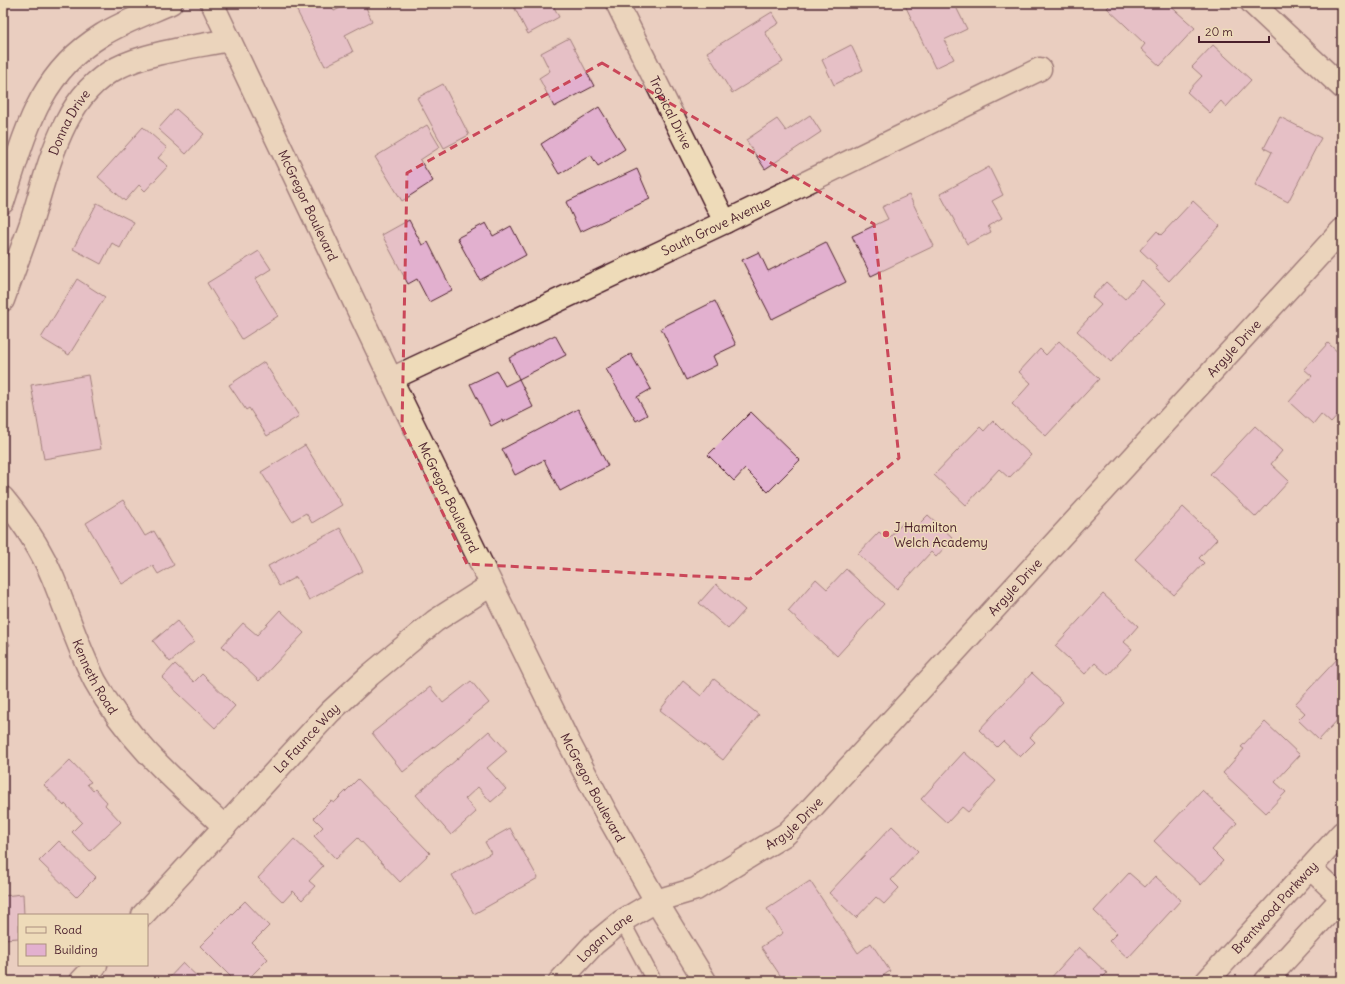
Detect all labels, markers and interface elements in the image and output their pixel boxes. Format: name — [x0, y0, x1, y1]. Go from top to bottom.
scale bar — [1199, 18, 1269, 44]
text: 20 m — [1205, 24, 1233, 39]
street label: Tropical Drive — [646, 73, 696, 152]
street label: Donna Drive — [44, 85, 94, 158]
street label: McGregor Boulevard — [275, 147, 342, 264]
street label: South Grove Avenue — [658, 193, 773, 259]
street label: Argyle Drive — [1203, 316, 1264, 380]
street label: McGregor Boulevard — [415, 439, 483, 556]
place label: J Hamilton Welch Academy — [894, 519, 988, 551]
marker: J Hamilton Welch Academy — [881, 529, 891, 539]
street label: Argyle Drive — [984, 554, 1045, 619]
street label: Kenneth Road — [69, 637, 122, 718]
street label: La Faunce Way — [270, 699, 343, 776]
street label: McGregor Boulevard — [557, 730, 629, 845]
street label: Argyle Drive — [762, 793, 826, 853]
street label: Brentwood Parkway — [1228, 857, 1321, 957]
street label: Logan Lane — [573, 908, 636, 966]
legend — [18, 914, 148, 966]
text: Road — [54, 922, 82, 937]
text: Building — [54, 942, 98, 957]

